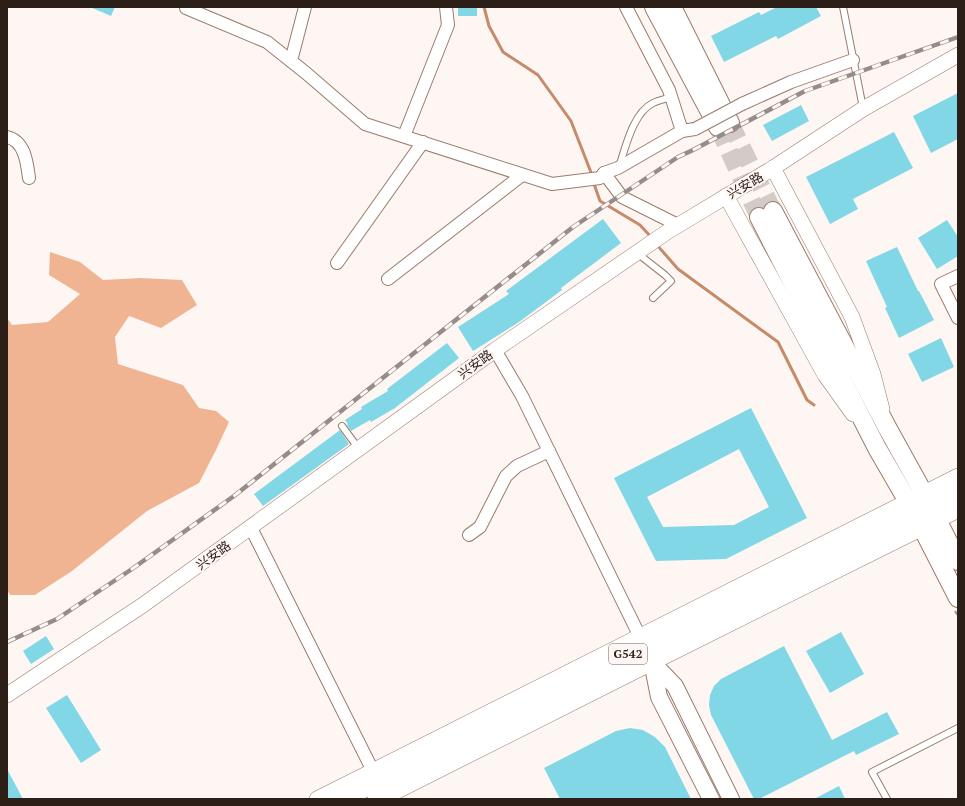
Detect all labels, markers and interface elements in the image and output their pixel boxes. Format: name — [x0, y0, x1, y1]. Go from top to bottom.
street label: 兴安路 — [724, 167, 766, 203]
street label: 兴安路 — [454, 345, 496, 383]
street label: 兴安路 — [192, 536, 234, 574]
road number: G542 — [609, 644, 647, 664]

